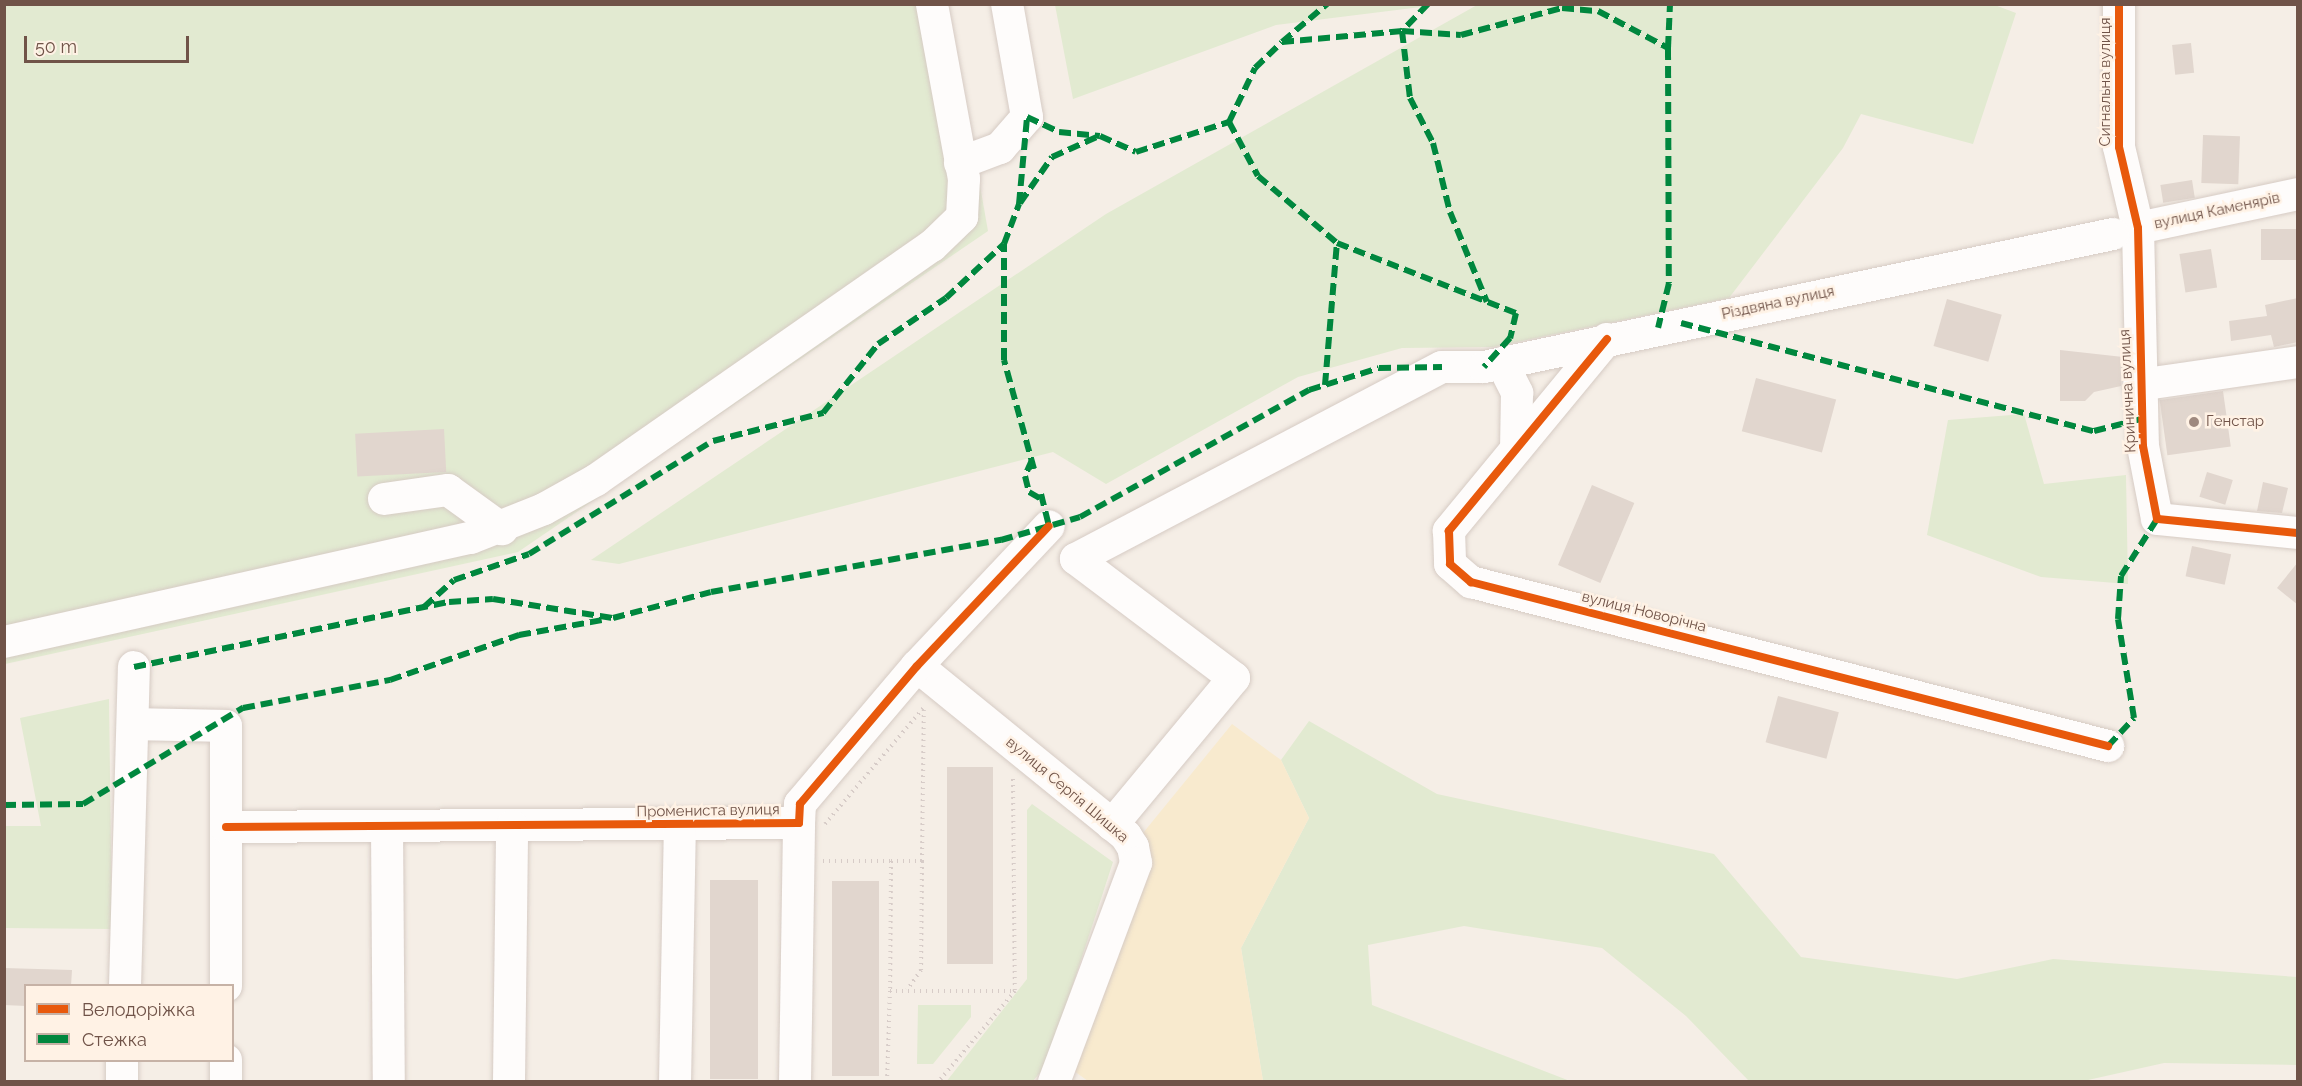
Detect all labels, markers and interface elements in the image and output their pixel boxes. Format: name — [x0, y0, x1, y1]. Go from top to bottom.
street label: Сигнальна вулиця — [2097, 18, 2115, 146]
scale bar — [27, 24, 192, 62]
text: 50 m — [35, 36, 77, 57]
street label: вулиця Каменярів — [2153, 189, 2281, 233]
street label: Різдвяна вулиця — [1720, 282, 1836, 324]
street label: Кринична вулиця — [2116, 329, 2140, 453]
place label: Генстар — [2206, 413, 2264, 431]
marker: Генстар — [2187, 415, 2201, 429]
street label: вулиця Новорічна — [1580, 588, 1708, 636]
street label: вулиця Сергія Шишка — [1002, 734, 1132, 846]
street label: Промениста вулиця — [636, 801, 780, 821]
legend — [24, 984, 234, 1062]
text: Велодоріжка — [82, 999, 195, 1020]
text: Стежка — [82, 1029, 147, 1050]

